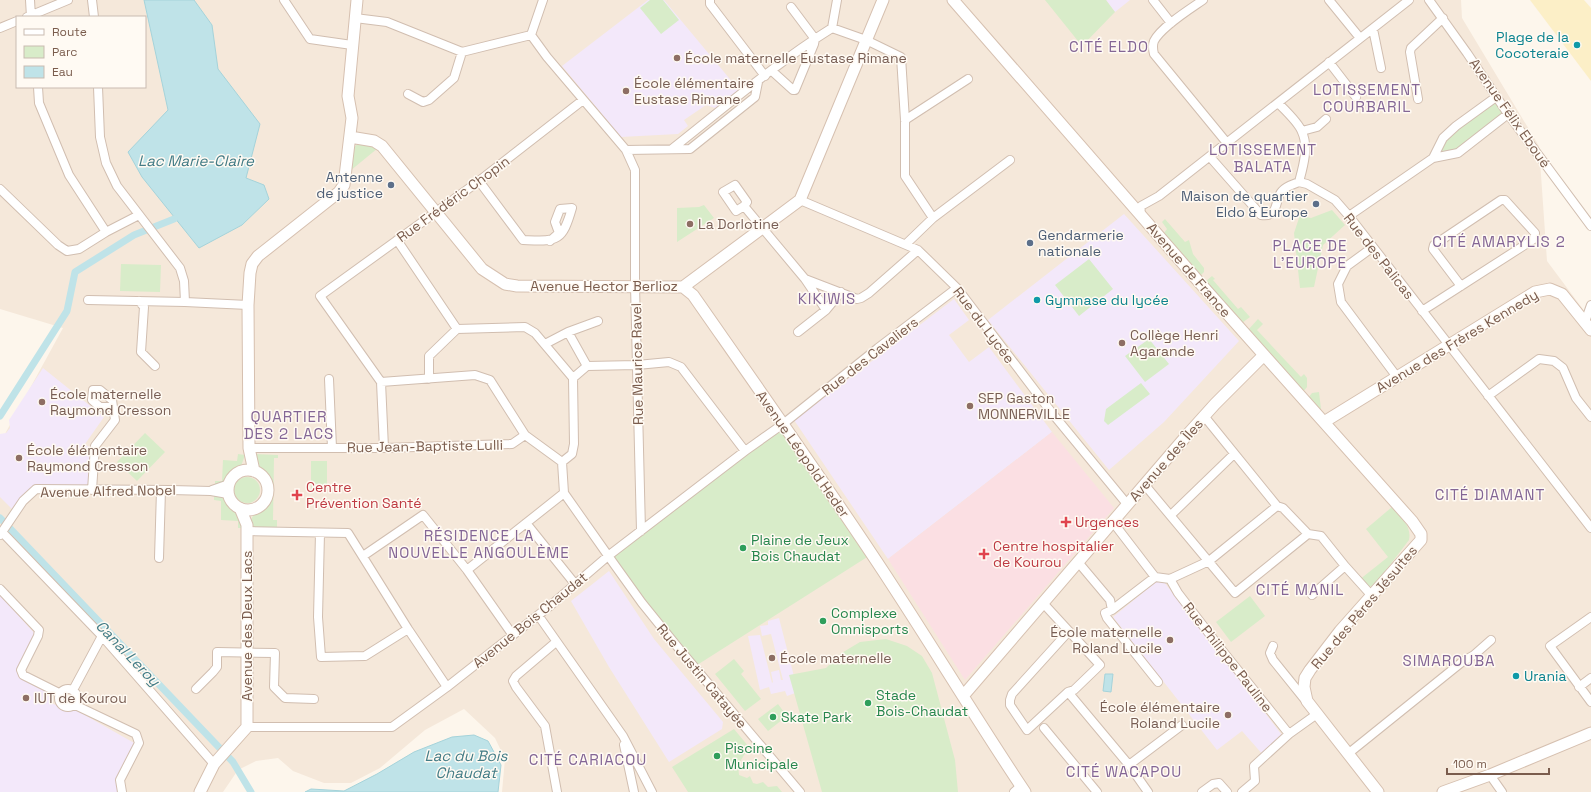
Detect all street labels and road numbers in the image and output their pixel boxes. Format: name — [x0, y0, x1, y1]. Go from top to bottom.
street label: Avenue Félix Eboué — [1465, 55, 1555, 171]
street label: Rue Frédéric Chopin — [393, 152, 513, 246]
street label: Rue des Palicas — [1340, 209, 1418, 303]
street label: Avenue de France — [1143, 219, 1235, 321]
street label: Avenue Hector Berlioz — [530, 277, 678, 295]
street label: Rue du Lycée — [949, 283, 1019, 367]
street label: Avenue des Frères Kennedy — [1373, 285, 1541, 397]
street label: Rue Maurice Ravel — [627, 303, 647, 425]
street label: Rue des Cavaliers — [818, 313, 922, 399]
street label: Avenue Léopold Heder — [752, 387, 854, 521]
street label: Avenue des Îles — [1125, 415, 1207, 505]
street label: Rue Jean-Baptiste Lulli — [347, 436, 503, 456]
street label: Avenue Alfred Nobel — [40, 481, 176, 501]
street label: Rue des Pères Jésuites — [1307, 542, 1421, 672]
street label: Avenue des Deux Lacs — [238, 551, 256, 701]
street label: Avenue Bois Chaudat — [469, 568, 591, 672]
street label: Rue Philippe Pauline — [1179, 598, 1277, 716]
street label: Rue Justin Catayée — [653, 620, 751, 732]

